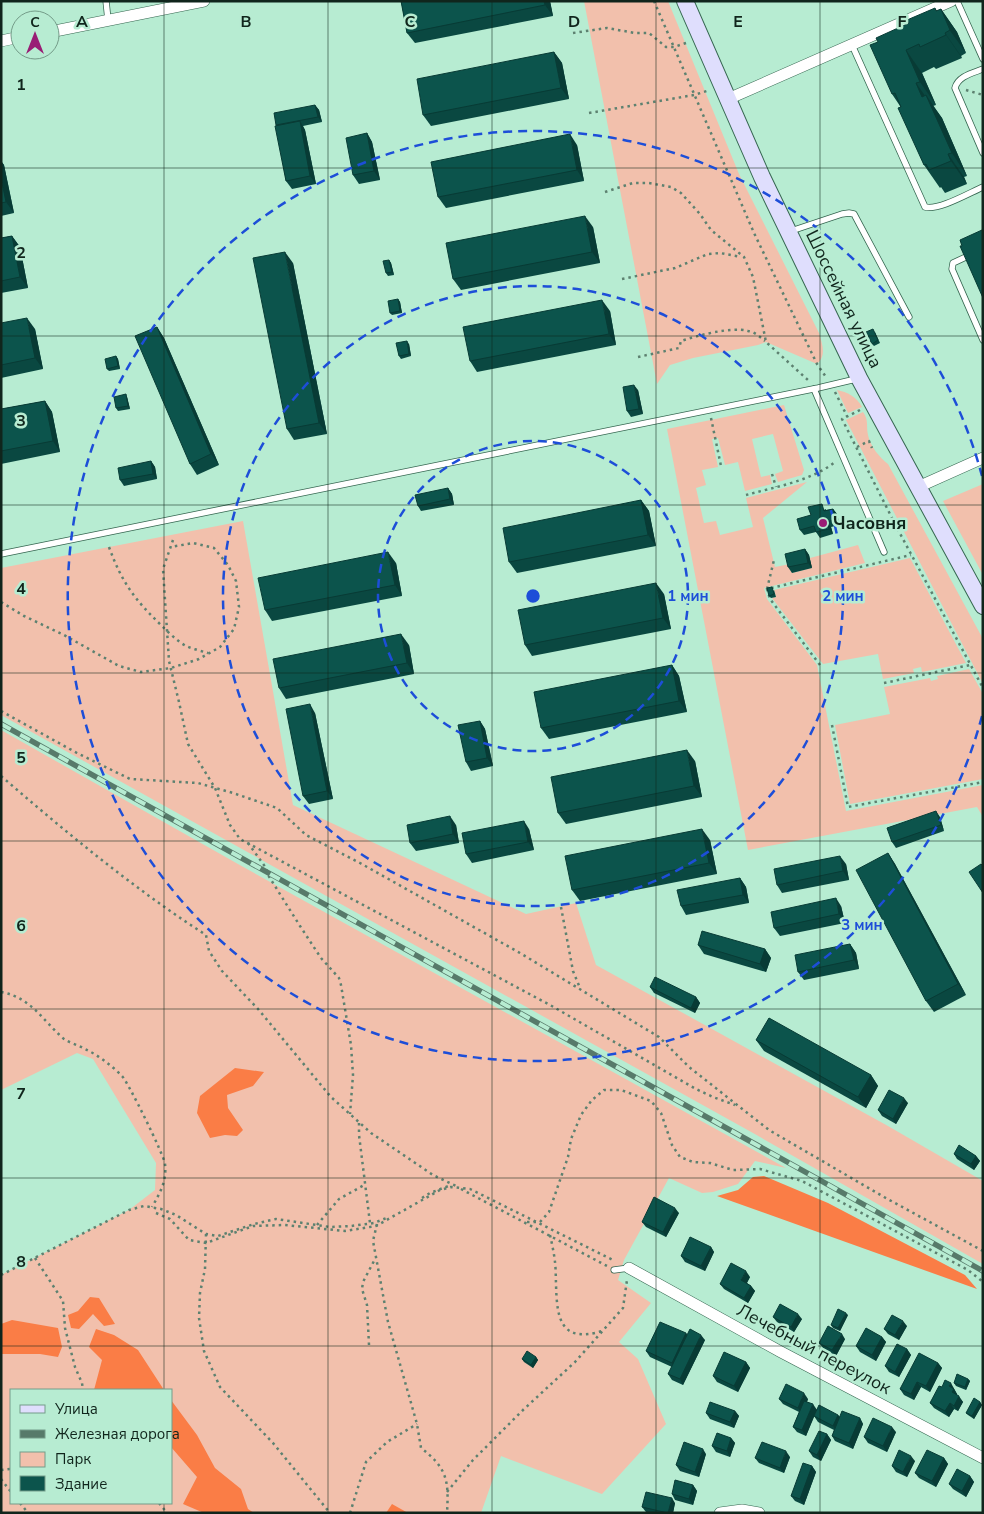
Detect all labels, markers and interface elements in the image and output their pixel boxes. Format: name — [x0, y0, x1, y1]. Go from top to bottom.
north arrow — [10, 10, 60, 60]
text: A — [76, 11, 88, 33]
text: B — [240, 11, 252, 33]
text: C — [405, 11, 416, 33]
text: D — [568, 11, 580, 33]
text: E — [733, 11, 743, 33]
text: F — [898, 11, 907, 33]
text: С — [30, 13, 40, 32]
text: 1 — [16, 74, 26, 96]
street label: Шоссейная улица — [800, 226, 888, 372]
text: 2 — [16, 242, 26, 264]
text: 3 — [16, 410, 26, 432]
place label: Часовня — [833, 511, 906, 535]
marker: Часовня — [817, 517, 829, 529]
text: 4 — [16, 578, 26, 600]
text: 1 мин — [667, 586, 709, 606]
text: 2 мин — [822, 586, 864, 606]
centre of rings — [524, 587, 542, 605]
text: 5 — [16, 747, 26, 769]
text: 6 — [16, 915, 26, 937]
text: 3 мин — [841, 915, 883, 935]
text: 7 — [16, 1083, 26, 1105]
text: 8 — [16, 1251, 26, 1273]
street label: Лечебный переулок — [733, 1298, 896, 1400]
legend — [10, 1389, 172, 1504]
text: Улица — [54, 1399, 98, 1419]
text: Железная дорога — [55, 1424, 180, 1444]
text: Парк — [55, 1449, 91, 1469]
text: Здание — [55, 1474, 107, 1494]

